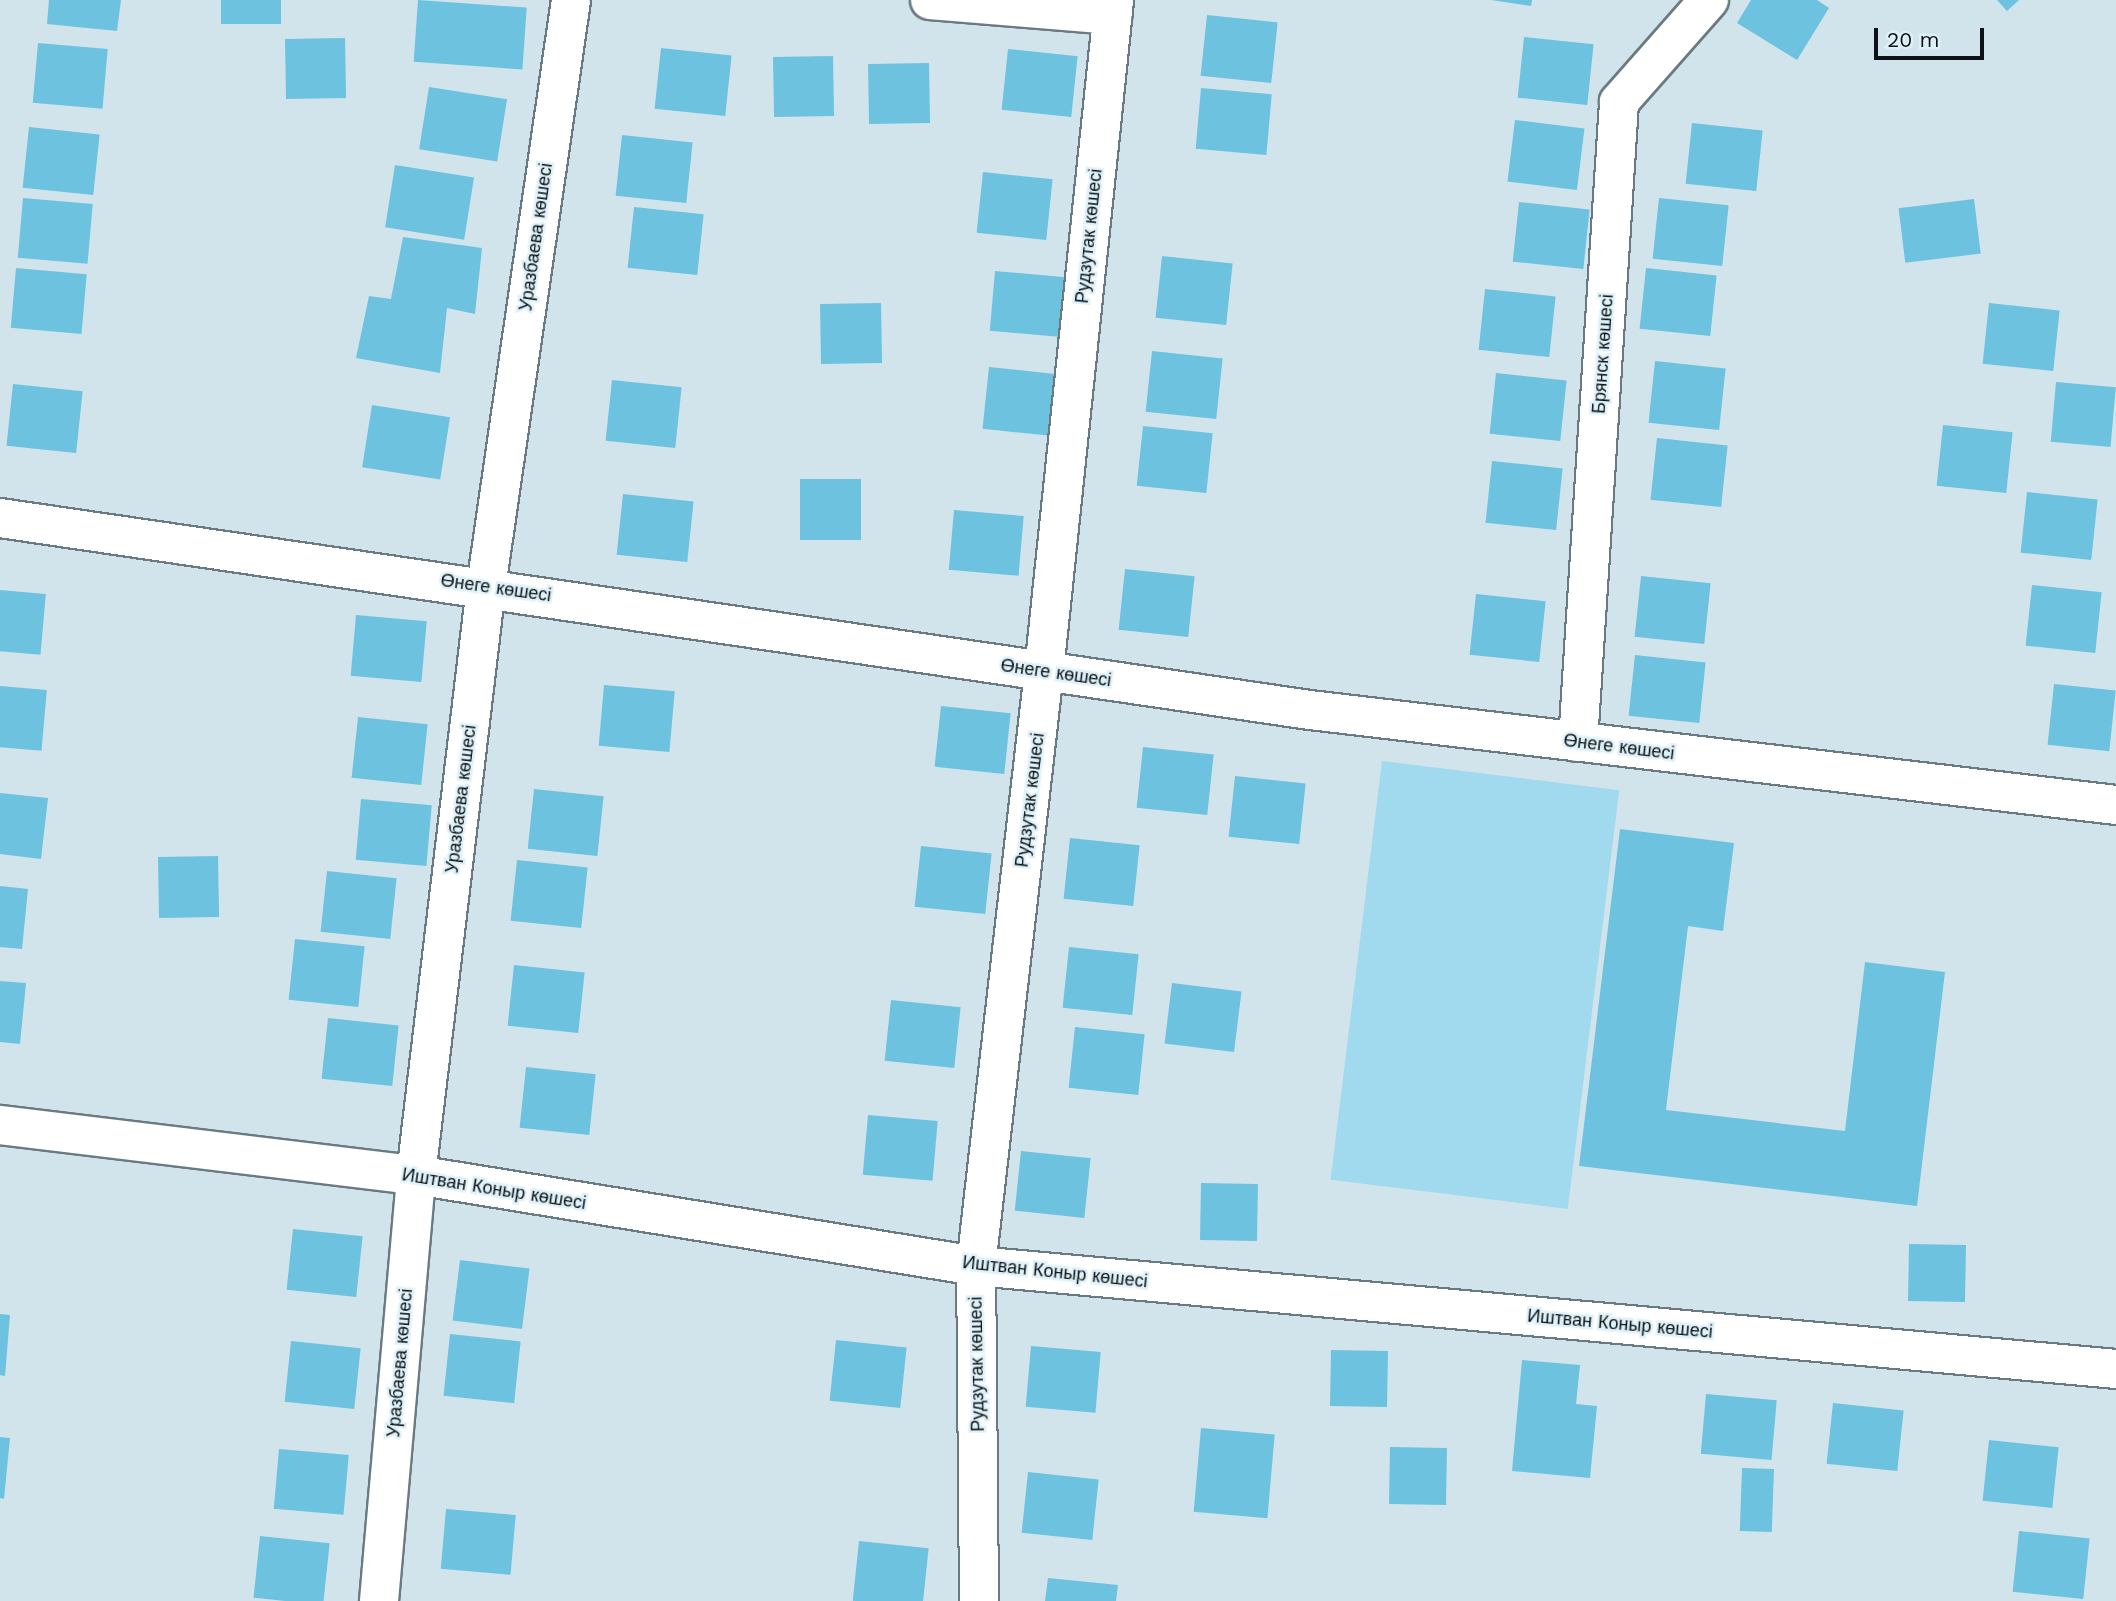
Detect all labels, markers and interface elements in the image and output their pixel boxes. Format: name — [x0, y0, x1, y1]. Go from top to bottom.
scale bar — [1878, 14, 1988, 58]
text: 20 m — [1887, 27, 1939, 52]
street label: Уразбаева көшесі — [515, 162, 557, 312]
street label: Рудзутак көшесі — [1071, 168, 1107, 304]
street label: Брянск көшесі — [1588, 294, 1618, 414]
street label: Өнеге көшесі — [439, 570, 553, 606]
street label: Өнеге көшесі — [999, 655, 1113, 691]
street label: Уразбаева көшесі — [441, 724, 481, 874]
street label: Өнеге көшесі — [1562, 729, 1676, 765]
street label: Рудзутак көшесі — [1011, 732, 1049, 868]
street label: Иштван Коныр көшесі — [400, 1164, 588, 1214]
street label: Иштван Коныр көшесі — [961, 1252, 1149, 1292]
street label: Уразбаева көшесі — [383, 1288, 417, 1438]
street label: Рудзутак көшесі — [965, 1296, 989, 1432]
street label: Иштван Коныр көшесі — [1526, 1305, 1714, 1343]

